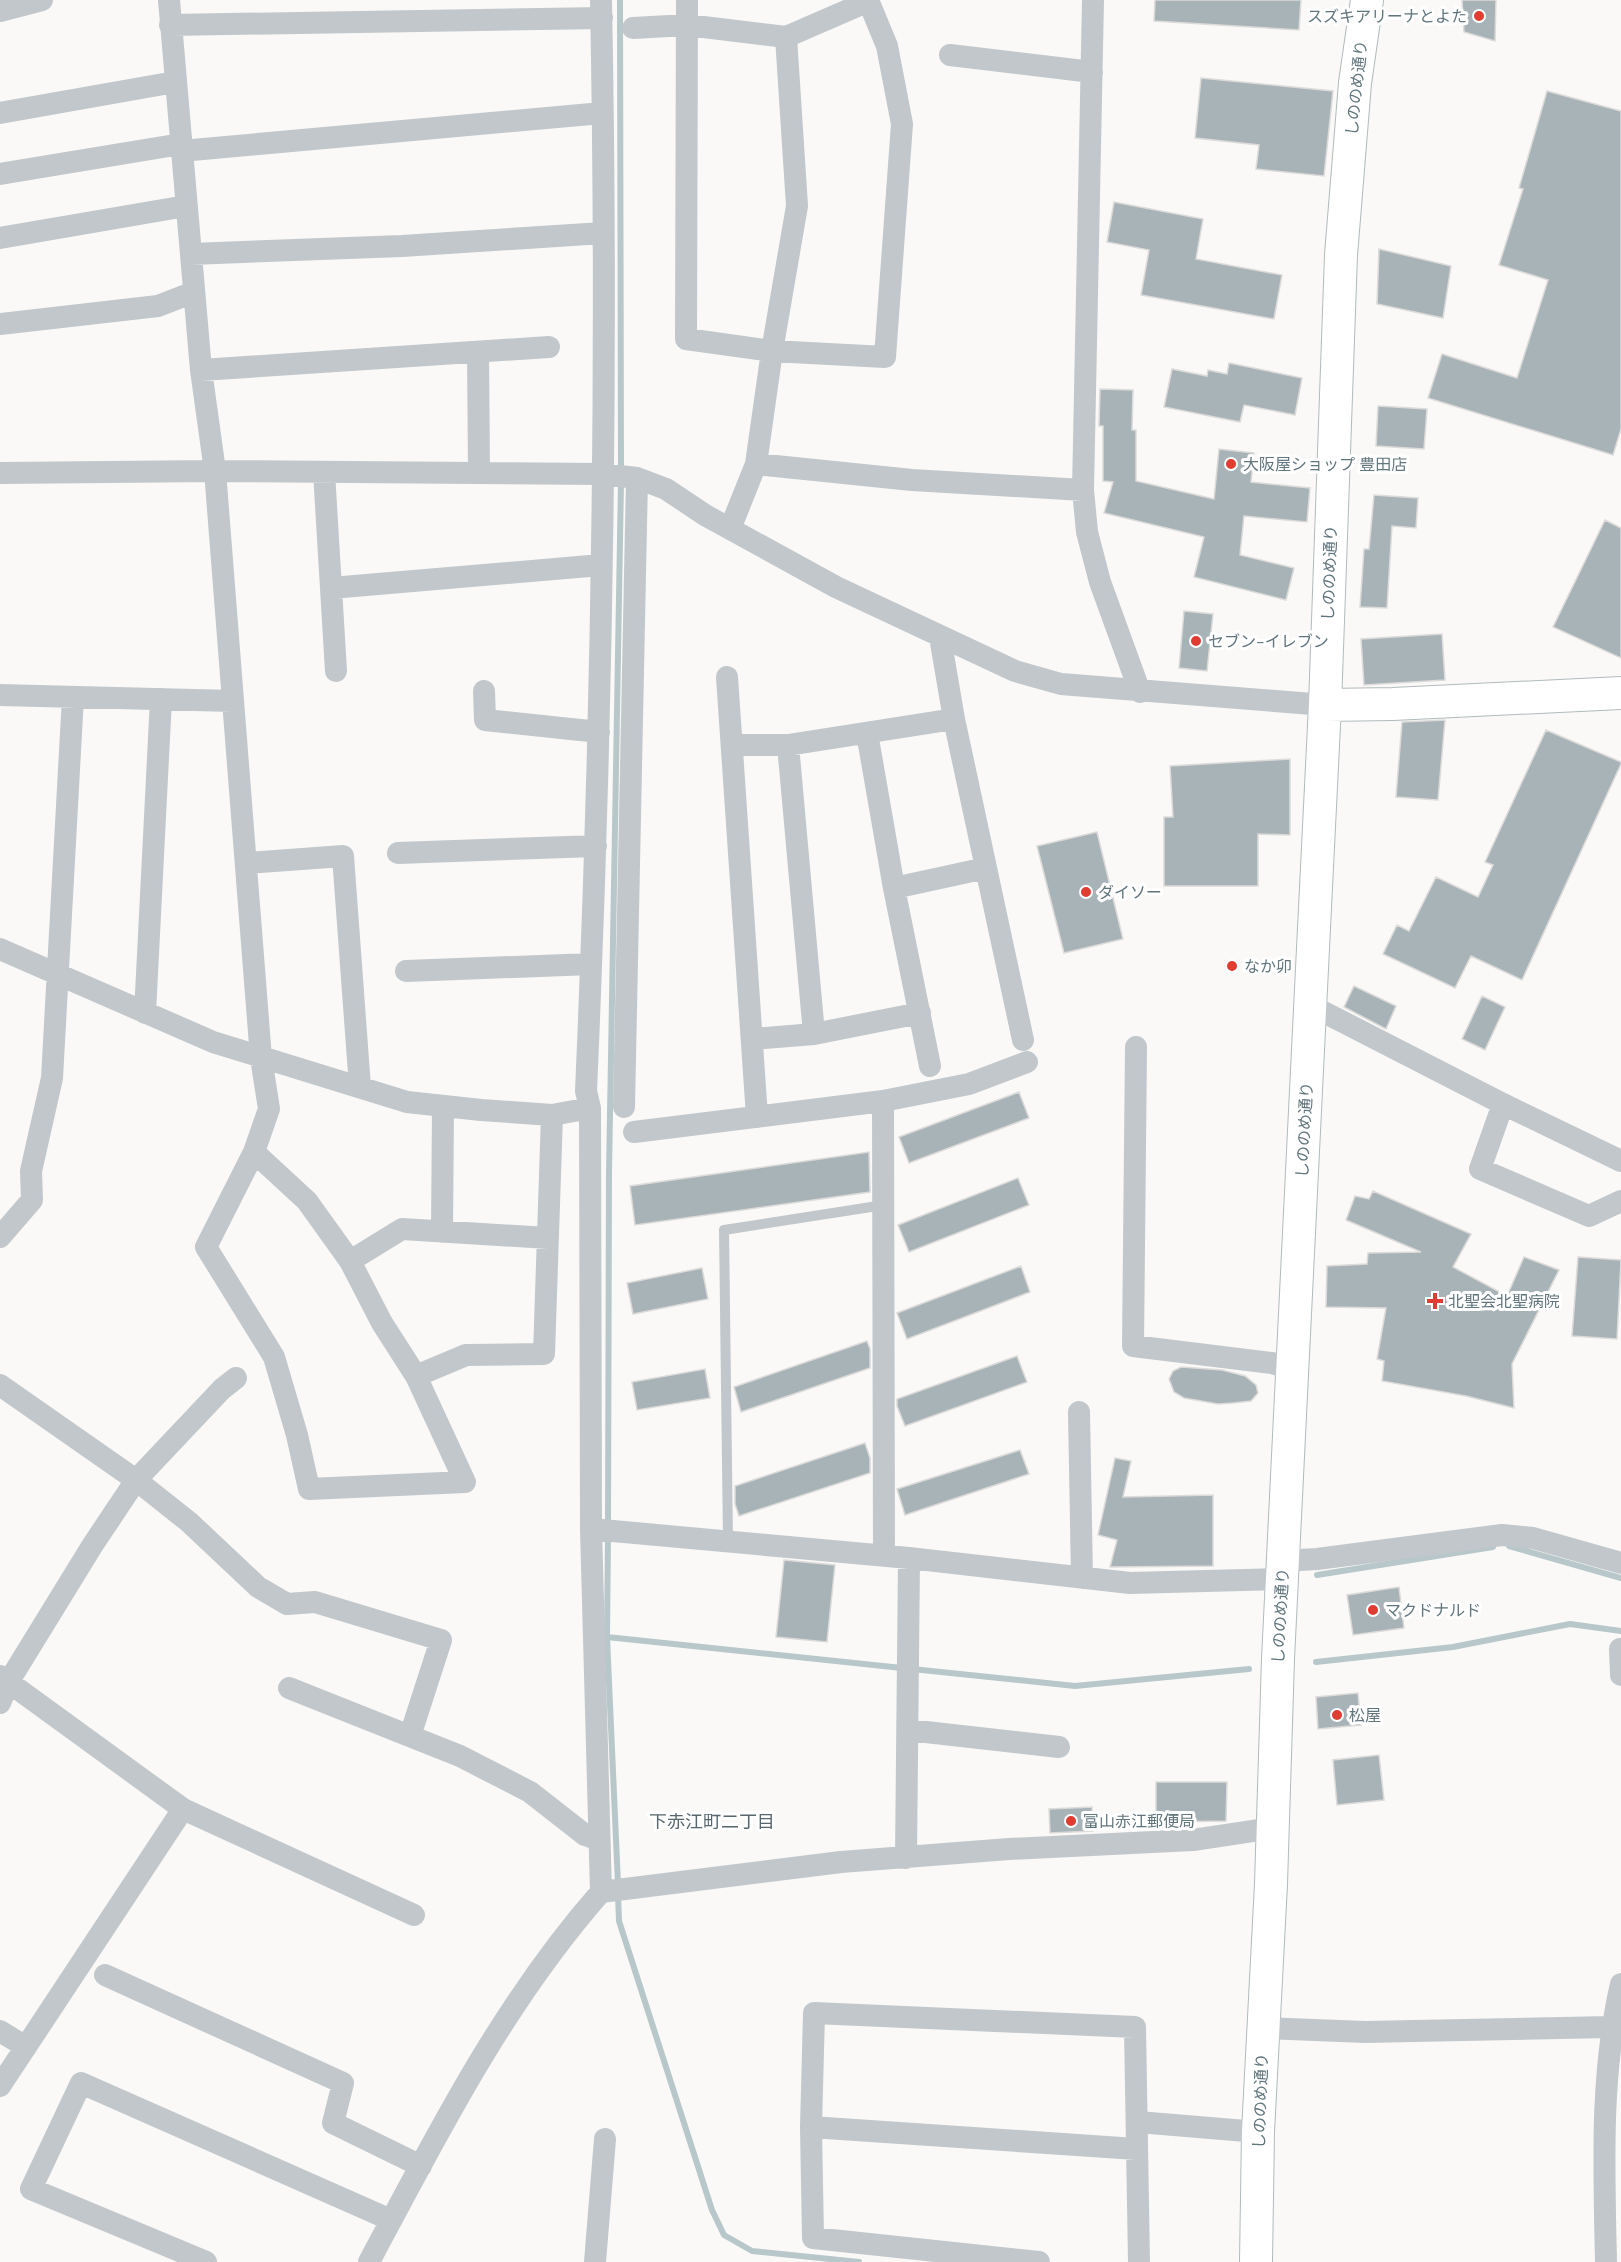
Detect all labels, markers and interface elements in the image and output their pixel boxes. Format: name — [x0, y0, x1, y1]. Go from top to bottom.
place label: スズキアリーナとよた — [1307, 6, 1467, 27]
marker: スズキアリーナとよた — [1472, 9, 1486, 23]
street label: しののめ通り — [1341, 39, 1372, 137]
place label: 大阪屋ショップ 豊田店 — [1243, 454, 1407, 475]
marker: 大阪屋ショップ 豊田店 — [1224, 457, 1238, 471]
street label: しののめ通り — [1317, 525, 1342, 621]
place label: セブン-イレブン — [1208, 631, 1329, 652]
marker: セブン-イレブン — [1189, 634, 1203, 648]
place label: ダイソー — [1098, 882, 1162, 903]
marker: ダイソー — [1079, 885, 1093, 899]
place label: なか卯 — [1244, 956, 1292, 977]
marker: なか卯 — [1225, 959, 1239, 973]
street label: しののめ通り — [1292, 1082, 1317, 1179]
place label: 北聖会北聖病院 — [1448, 1291, 1560, 1312]
marker: 北聖会北聖病院 — [1426, 1292, 1444, 1310]
street label: しののめ通り — [1268, 1568, 1293, 1665]
place label: マクドナルド — [1385, 1600, 1481, 1621]
marker: マクドナルド — [1366, 1603, 1380, 1617]
place label: 松屋 — [1349, 1705, 1381, 1726]
marker: 松屋 — [1330, 1708, 1344, 1722]
district label: 下赤江町二丁目 — [649, 1810, 775, 1834]
place label: 富山赤江郵便局 — [1083, 1811, 1195, 1832]
marker: 富山赤江郵便局 — [1064, 1814, 1078, 1828]
street label: しののめ通り — [1248, 2053, 1273, 2149]

